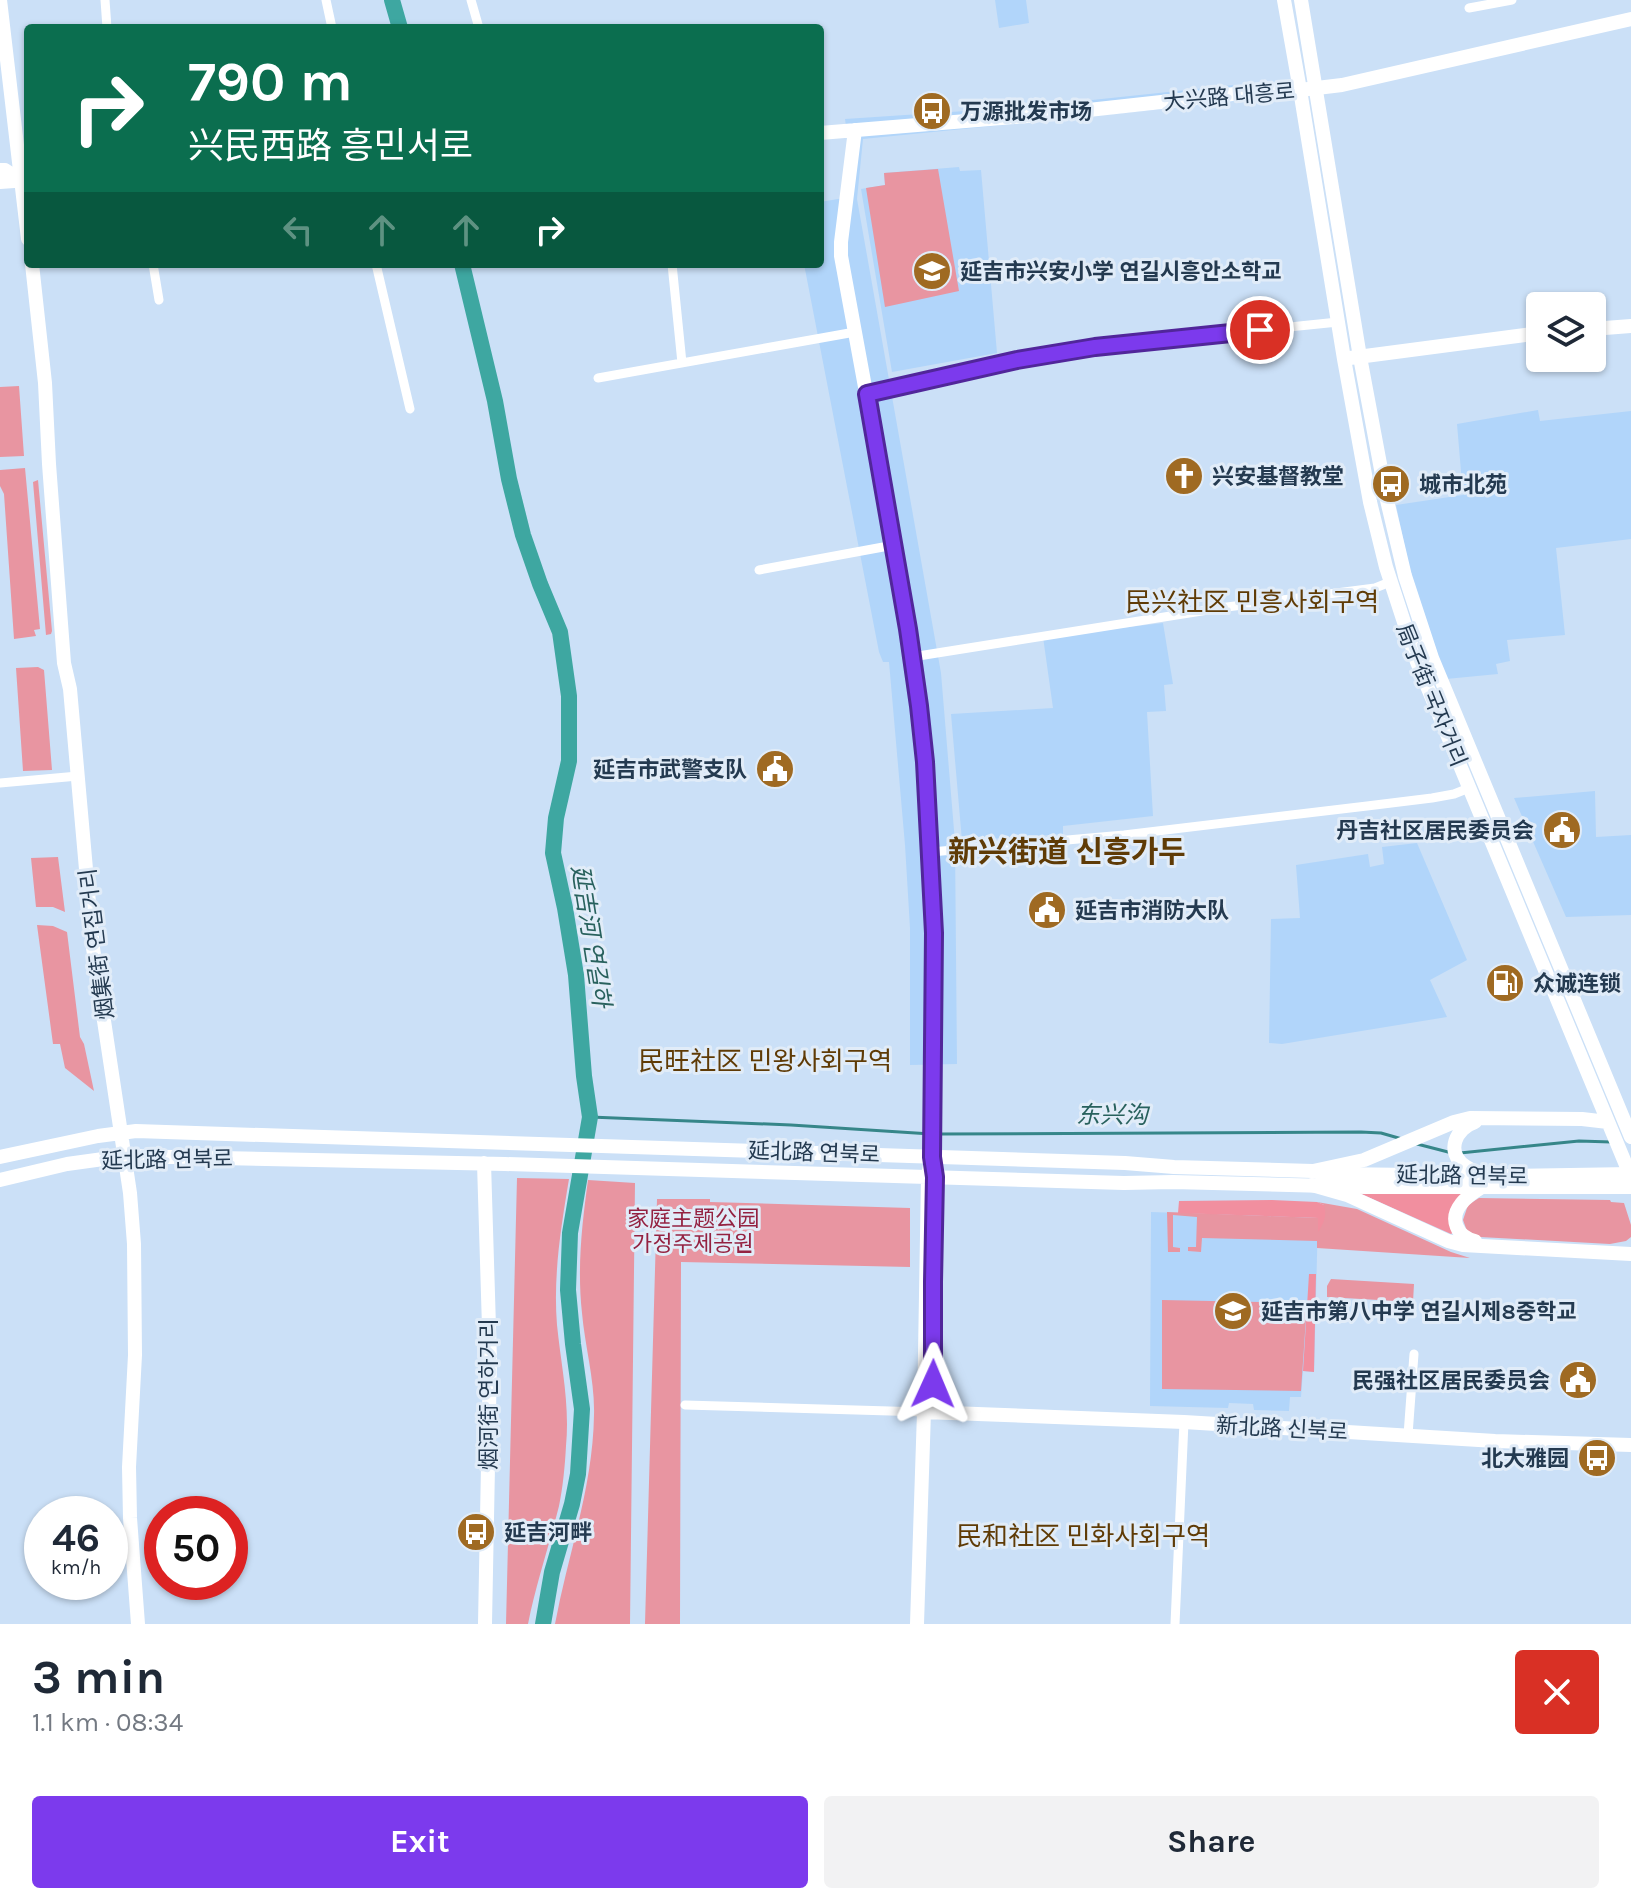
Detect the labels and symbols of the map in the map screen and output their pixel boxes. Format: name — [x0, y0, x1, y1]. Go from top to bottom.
street label: 大兴路 대흥로 — [1162, 78, 1296, 116]
bus stop icon: 万源批发市场 — [911, 90, 953, 132]
place label: 万源批发市场 — [960, 99, 1092, 125]
school or university icon: 延吉市兴安小学 연길시흥안소학교 — [911, 250, 953, 292]
place label: 延吉市兴安小学 연길시흥안소학교 — [960, 259, 1282, 285]
pin — [1226, 296, 1294, 364]
church icon: 兴安基督教堂 — [1163, 455, 1205, 497]
bus stop icon: 城市北苑 — [1370, 463, 1412, 505]
place label: 兴安基督教堂 — [1212, 464, 1344, 490]
place label: 城市北苑 — [1419, 472, 1507, 498]
district label: 民兴社区 민흥사회구역 — [1125, 587, 1379, 618]
street label: 局子街 국자거리 — [1391, 620, 1472, 771]
public building icon: 延吉市武警支队 — [754, 748, 796, 790]
place label: 延吉市武警支队 — [593, 757, 747, 783]
public building icon: 丹吉社区居民委员会 — [1541, 809, 1583, 851]
place label: 丹吉社区居民委员会 — [1336, 818, 1534, 844]
district label: 新兴街道 신흥가두 — [948, 834, 1186, 870]
water label: 延吉河 연길하 — [566, 863, 616, 1012]
street label: 烟集街 연집거리 — [75, 867, 119, 1021]
public building icon: 延吉市消防大队 — [1026, 889, 1068, 931]
place label: 延吉市消防大队 — [1075, 898, 1229, 924]
fuel station icon: 众诚连锁 — [1484, 962, 1526, 1004]
place label: 众诚连锁 — [1533, 971, 1621, 997]
district label: 民旺社区 민왕사회구역 — [638, 1046, 892, 1077]
water label: 东兴沟 — [1076, 1101, 1151, 1129]
street label: 延北路 연북로 — [748, 1138, 880, 1168]
street label: 延北路 연북로 — [101, 1146, 233, 1174]
street label: 延北路 연북로 — [1396, 1162, 1528, 1190]
park label: 家庭主题公园 가정주제공원 — [627, 1206, 759, 1257]
school or university icon: 延吉市第八中学 연길시제8중학교 — [1212, 1290, 1254, 1332]
place label: 延吉市第八中学 연길시제8중학교 — [1261, 1299, 1576, 1325]
street label: 烟河街 연하거리 — [476, 1318, 502, 1470]
position arrow — [891, 1342, 975, 1426]
public building icon: 民强社区居民委员会 — [1557, 1359, 1599, 1401]
place label: 民强社区居民委员会 — [1352, 1368, 1550, 1394]
street label: 新北路 신북로 — [1215, 1413, 1349, 1445]
bus stop icon: 北大雅园 — [1576, 1437, 1618, 1479]
place label: 北大雅园 — [1481, 1446, 1569, 1472]
speed limit sign: 50 — [144, 1496, 248, 1600]
bus stop icon: 延吉河畔 — [455, 1511, 497, 1553]
place label: 延吉河畔 — [504, 1520, 592, 1546]
district label: 民和社区 민화사회구역 — [956, 1521, 1210, 1552]

